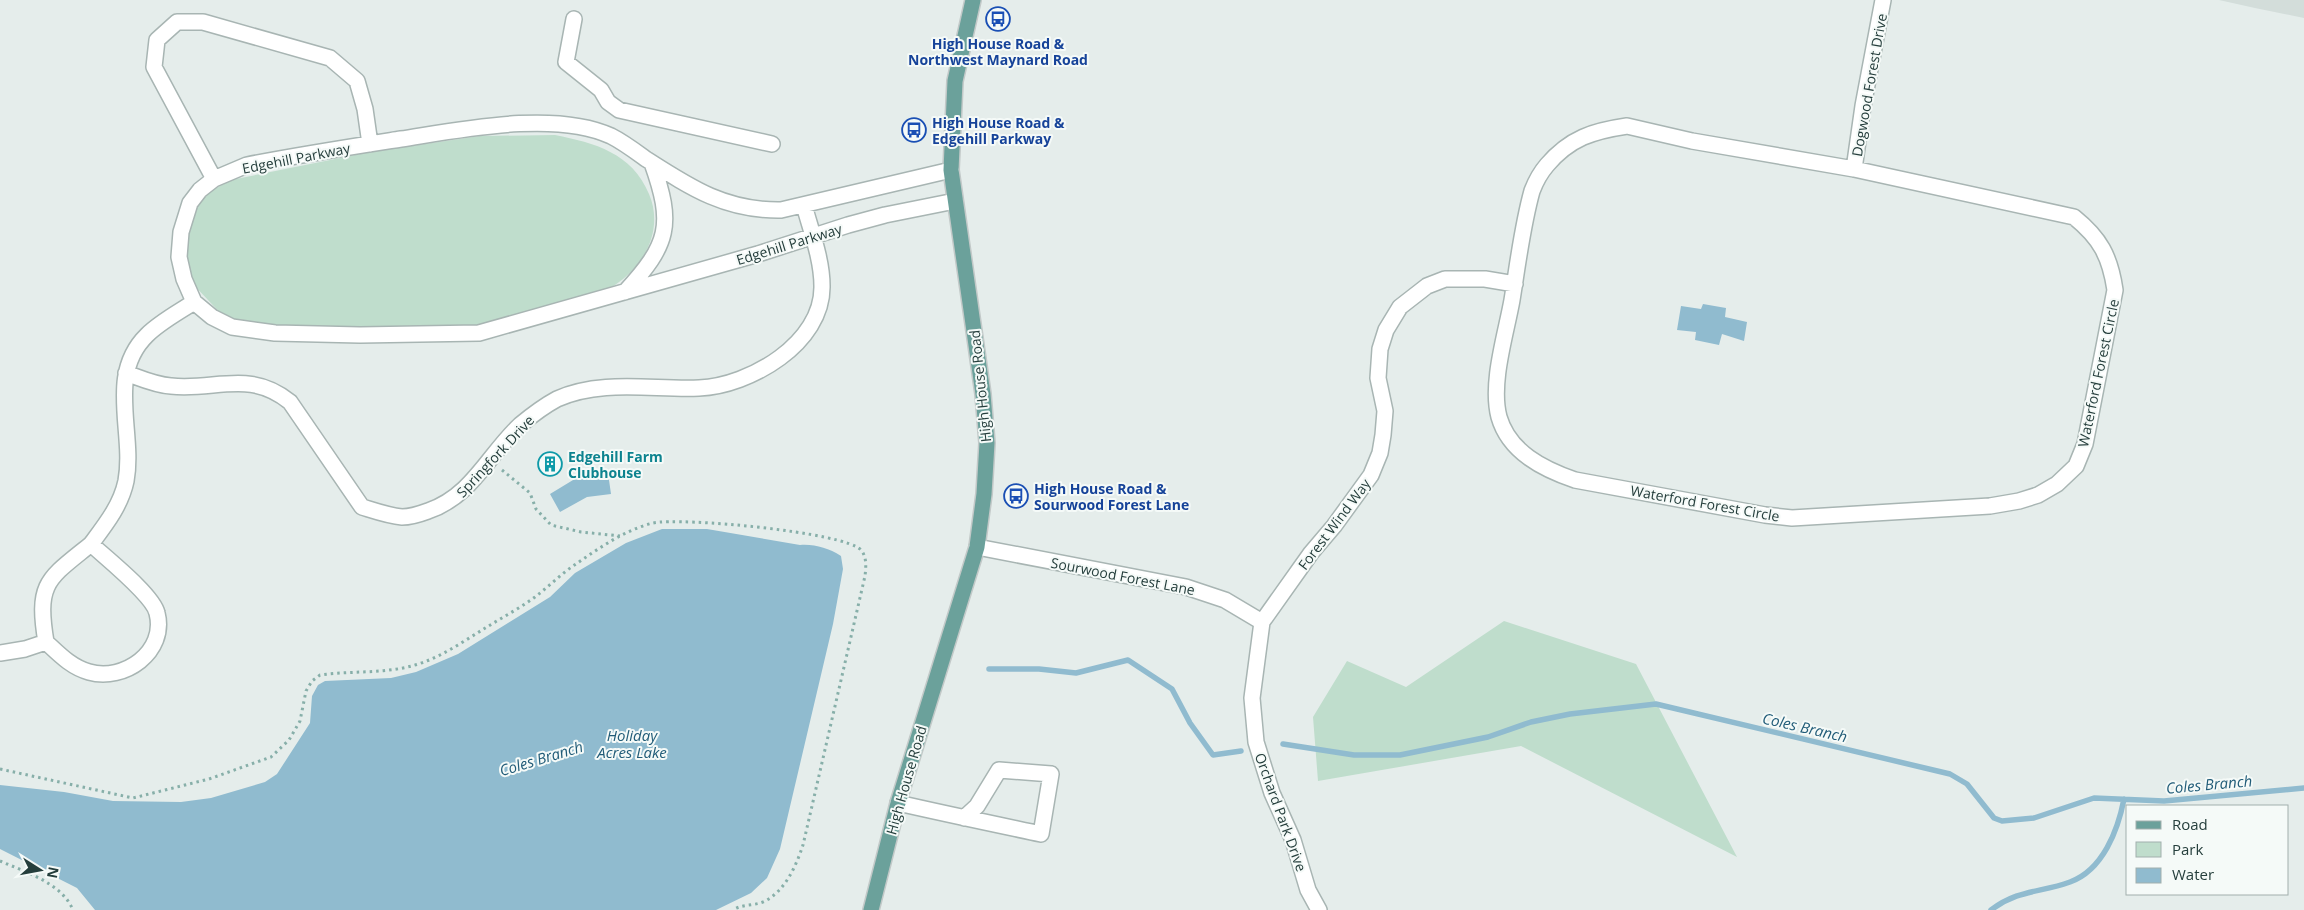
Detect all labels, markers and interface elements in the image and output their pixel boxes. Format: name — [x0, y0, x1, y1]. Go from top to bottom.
bus stop icon: High House Road & Northwest Maynard Road — [985, 6, 1011, 32]
street label: Dogwood Forest Drive — [1847, 12, 1891, 158]
place label: High House Road & Northwest Maynard Road — [908, 34, 1088, 69]
place label: High House Road & Edgehill Parkway — [932, 113, 1065, 148]
bus stop icon: High House Road & Edgehill Parkway — [901, 117, 927, 143]
street label: Edgehill Parkway — [240, 138, 353, 178]
street label: Edgehill Parkway — [734, 219, 845, 269]
street label: Waterford Forest Circle — [2073, 297, 2123, 449]
street label: High House Road — [965, 329, 995, 443]
street label: Springfork Drive — [452, 411, 538, 501]
place label: Edgehill Farm Clubhouse — [568, 447, 663, 482]
building icon: Edgehill Farm Clubhouse — [537, 451, 563, 477]
street label: Forest Wind Way — [1293, 474, 1375, 573]
place label: High House Road & Sourwood Forest Lane — [1034, 479, 1189, 514]
street label: Waterford Forest Circle — [1629, 481, 1781, 525]
bus stop icon: High House Road & Sourwood Forest Lane — [1003, 483, 1029, 509]
street label: Sourwood Forest Lane — [1049, 553, 1197, 599]
water label: Coles Branch — [1761, 708, 1849, 746]
street label: High House Road — [881, 723, 931, 837]
water label: Holiday Acres Lake — [596, 725, 667, 762]
water label: Coles Branch — [497, 736, 585, 780]
street label: Orchard Park Drive — [1251, 750, 1311, 874]
water label: Coles Branch — [2165, 770, 2253, 798]
legend — [2126, 805, 2289, 895]
text: Road — [2172, 814, 2208, 834]
text: Park — [2172, 839, 2203, 859]
north arrow — [15, 845, 65, 895]
text: Water — [2172, 864, 2214, 884]
text: N — [43, 865, 64, 880]

